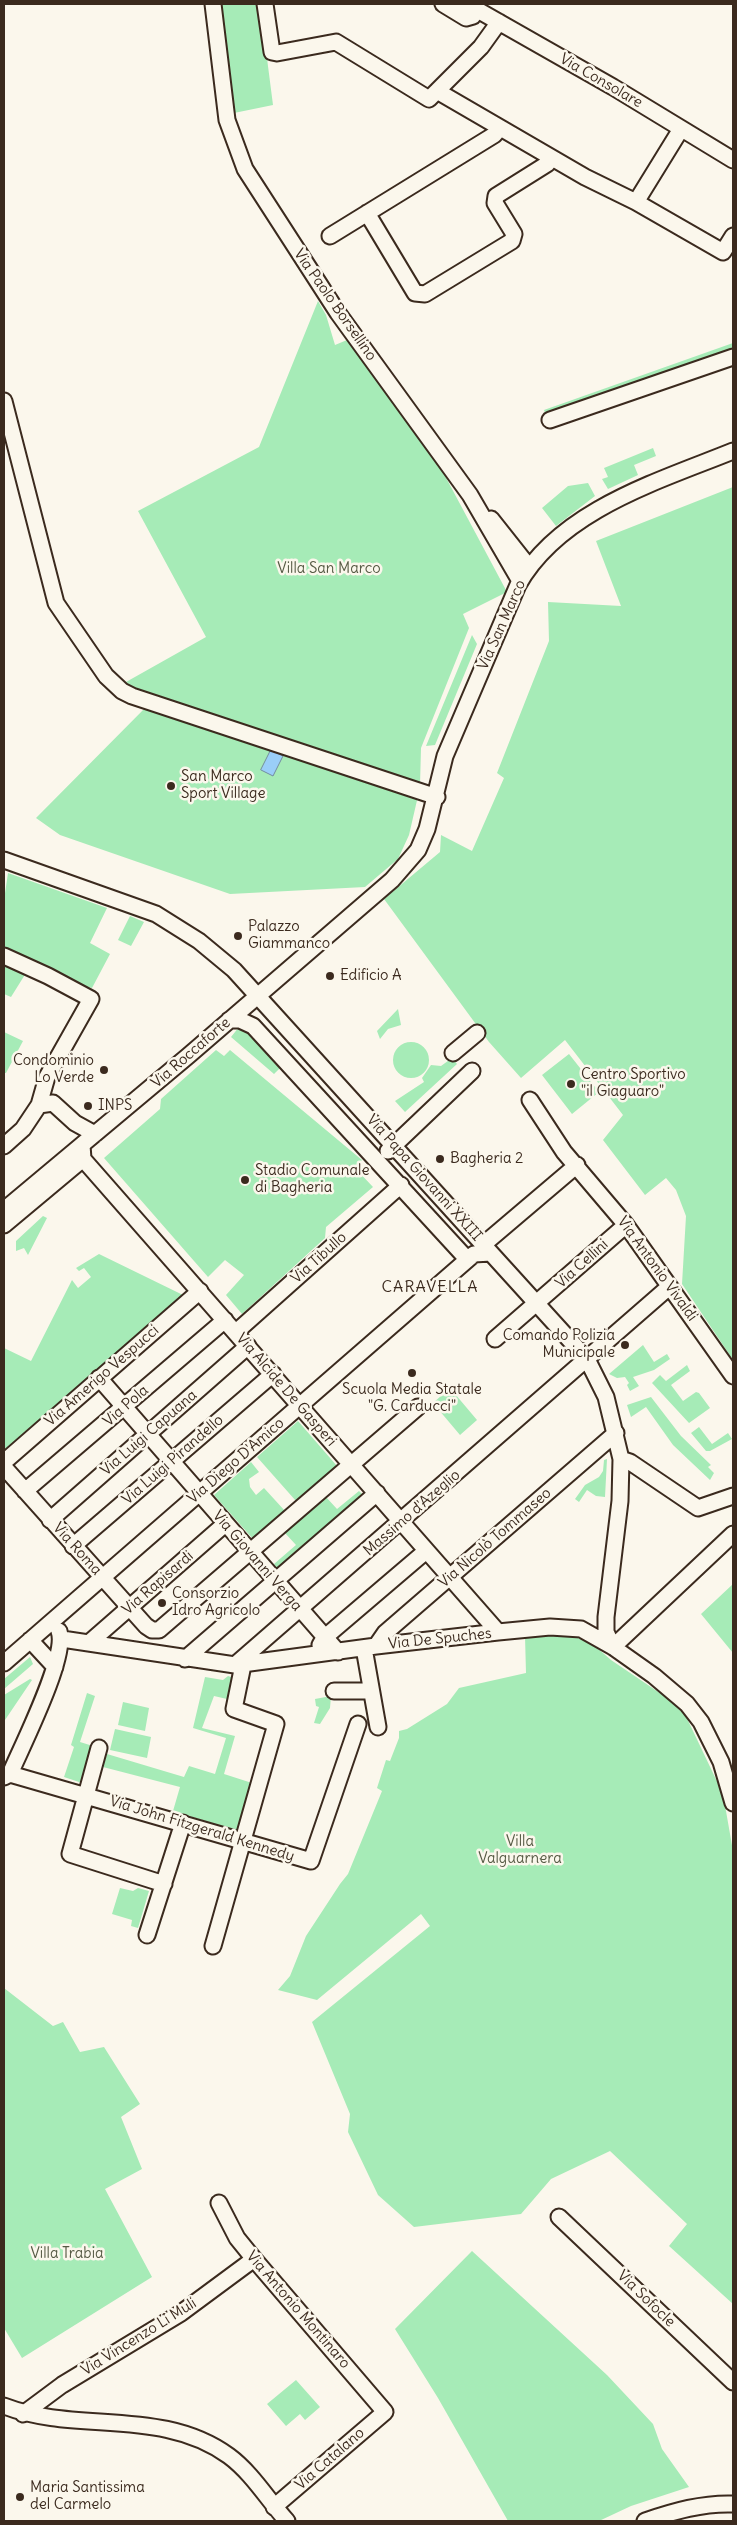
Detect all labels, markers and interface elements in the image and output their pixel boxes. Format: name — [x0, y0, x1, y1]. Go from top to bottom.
street label: Via Consolare — [556, 50, 646, 112]
street label: Via Paolo Borsellino — [290, 246, 380, 364]
park label: Villa San Marco — [277, 560, 381, 578]
street label: Via San Marco — [474, 577, 530, 673]
place label: San Marco Sport Village — [181, 768, 265, 803]
marker: San Marco Sport Village — [165, 780, 177, 792]
place label: Palazzo Giammanco — [248, 918, 330, 953]
marker: Palazzo Giammanco — [232, 930, 244, 942]
place label: Edificio A — [340, 967, 402, 985]
marker: Edificio A — [324, 970, 336, 982]
street label: Via Roccaforte — [148, 1014, 234, 1092]
place label: Condominio Lo Verde — [13, 1052, 94, 1087]
marker: Condominio Lo Verde — [98, 1064, 110, 1076]
place label: Centro Sportivo "il Giaguaro" — [581, 1066, 686, 1101]
marker: Centro Sportivo "il Giaguaro" — [565, 1078, 577, 1090]
place label: INPS — [98, 1097, 132, 1115]
marker: INPS — [82, 1100, 94, 1112]
street label: Via Papa Giovanni XXIII — [362, 1111, 486, 1245]
place label: Bagheria 2 — [450, 1150, 523, 1168]
marker: Bagheria 2 — [434, 1153, 446, 1165]
place label: Stadio Comunale di Bagheria — [255, 1162, 370, 1197]
marker: Stadio Comunale di Bagheria — [239, 1174, 251, 1186]
street label: Via Antonio Vivaldi — [613, 1213, 701, 1325]
street label: Via Tibullo — [288, 1228, 350, 1288]
street label: Via Cellini — [552, 1236, 612, 1292]
district label: CARAVELLA — [380, 1277, 480, 1297]
street label: Via Amerigo Vespucci — [41, 1322, 163, 1430]
place label: Comando Polizia Municipale — [503, 1327, 615, 1362]
street label: Via Alcide De Gasperi — [232, 1330, 340, 1450]
marker: Comando Polizia Municipale — [619, 1339, 631, 1351]
marker: Scuola Media Statale "G. Carducci" — [406, 1367, 418, 1379]
place label: Scuola Media Statale "G. Carducci" — [342, 1381, 482, 1416]
street label: Via Pola — [100, 1382, 152, 1430]
street label: Via Luigi Capuana — [97, 1386, 201, 1480]
street label: Via Luigi Pirandello — [119, 1411, 227, 1509]
street label: Via Diego D'Amico — [184, 1414, 288, 1508]
street label: Massimo d'Azeglio — [360, 1466, 464, 1560]
street label: Via Nicolò Tommaseo — [435, 1484, 555, 1592]
street label: Via Giovanni Verga — [208, 1507, 306, 1615]
street label: Via Roma — [49, 1519, 105, 1579]
street label: Via Rapisardi — [119, 1547, 197, 1619]
place label: Consorzio Idro Agricolo — [172, 1585, 260, 1620]
marker: Consorzio Idro Agricolo — [156, 1597, 168, 1609]
street label: Via De Spuches — [387, 1625, 493, 1653]
street label: Via John Fitzgerald Kennedy — [107, 1792, 297, 1866]
park label: Villa Valguarnera — [478, 1833, 562, 1868]
park label: Villa Trabia — [30, 2245, 104, 2263]
street label: Via Antonio Montinaro — [242, 2248, 354, 2372]
street label: Via Sofocle — [613, 2267, 679, 2331]
street label: Via Vincenzo Li Muli — [78, 2294, 200, 2380]
street label: Via Catalano — [292, 2424, 368, 2494]
place label: Maria Santissima del Carmelo — [30, 2479, 145, 2514]
marker: Maria Santissima del Carmelo — [14, 2491, 26, 2503]

